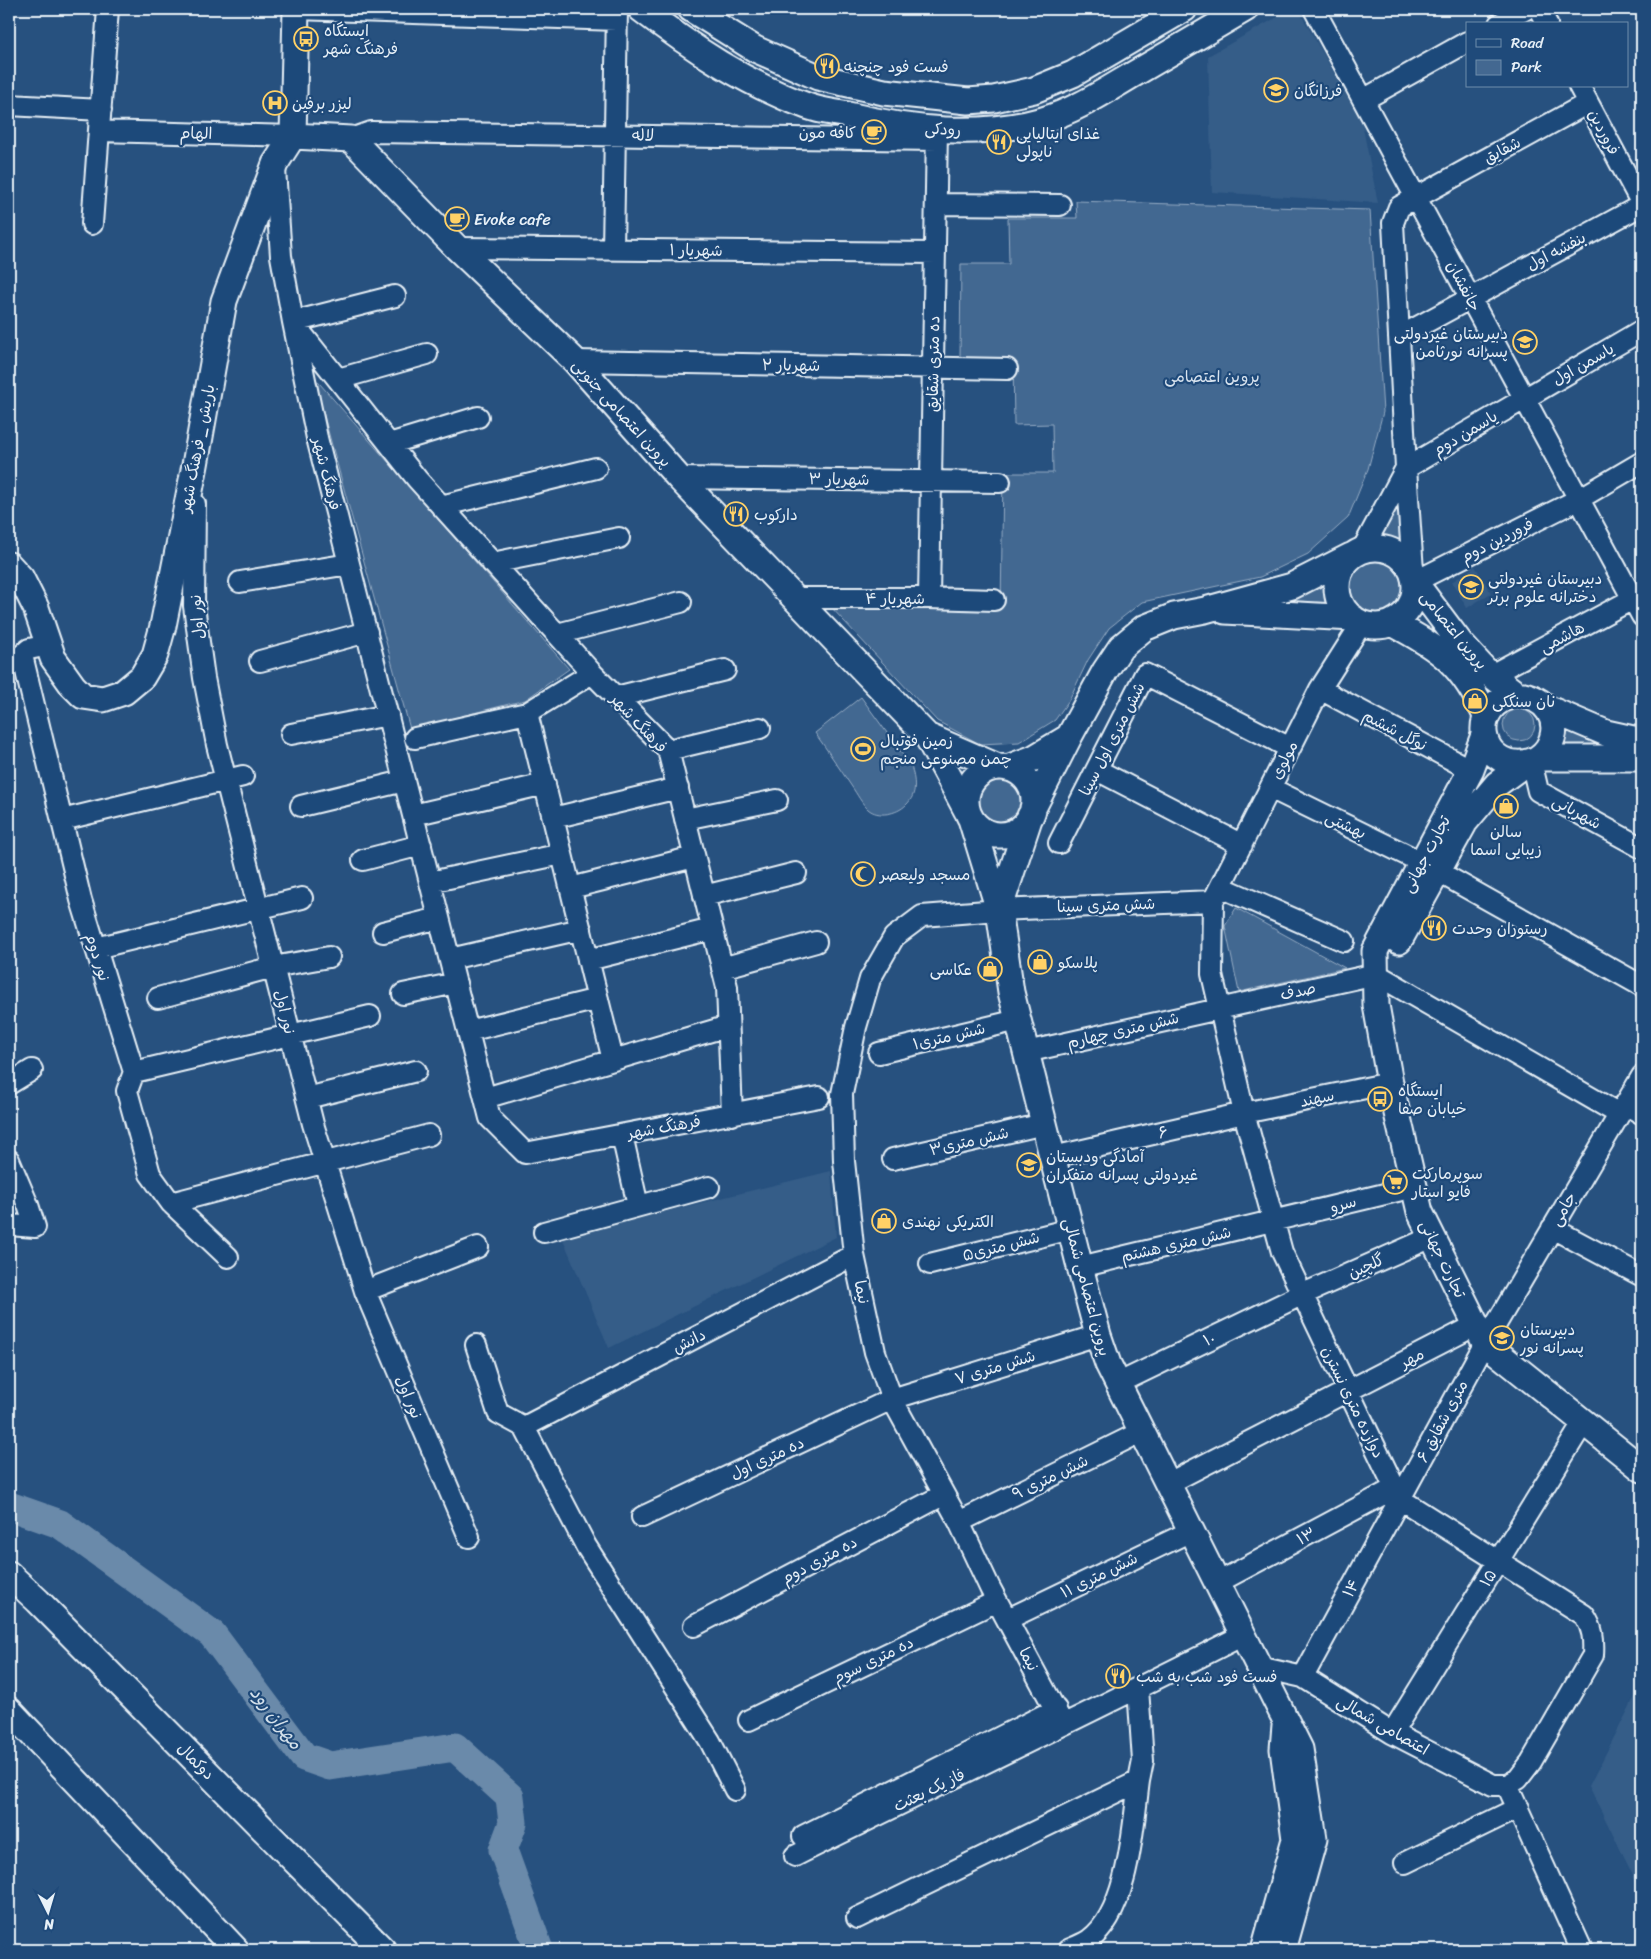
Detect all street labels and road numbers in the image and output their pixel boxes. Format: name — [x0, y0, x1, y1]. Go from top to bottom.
street label: فروردین — [1580, 104, 1628, 160]
street label: رودکى — [924, 113, 962, 145]
street label: الهام — [179, 118, 213, 148]
street label: لاله — [632, 120, 654, 150]
street label: شقایق — [1478, 128, 1526, 172]
street label: بنفشه اول — [1521, 223, 1591, 279]
street label: شهریار ۱ — [669, 235, 723, 265]
street label: جانفشان — [1438, 255, 1490, 317]
street label: ده متری شقایق — [918, 316, 948, 412]
street label: یاسمن اول — [1546, 334, 1620, 394]
street label: شهریار ۲ — [761, 350, 821, 380]
street label: پروین اعتصامی جنوبی — [565, 352, 679, 474]
street label: باریش _ فرهنگ شهر — [170, 382, 224, 516]
street label: یاسمن دوم — [1427, 402, 1503, 464]
street label: فرهنگ شهر — [303, 433, 350, 513]
street label: شهریار ۳ — [808, 464, 870, 494]
street label: فروردین دوم — [1455, 509, 1539, 571]
street label: شهریار ۴ — [865, 584, 925, 613]
street label: پروین اعتصامی — [1413, 584, 1495, 676]
street label: نور اول — [181, 593, 213, 641]
street label: هاشمی — [1534, 613, 1590, 661]
street label: شش متری اول سینا — [1071, 677, 1153, 801]
street label: فرهنگ شهر — [602, 685, 675, 760]
street label: نوگل ششم — [1357, 701, 1433, 759]
street label: مولوی — [1262, 735, 1306, 785]
street label: شهربانی — [1547, 787, 1607, 837]
street label: بهشتی — [1320, 803, 1372, 847]
street label: تجارت جهانی — [1393, 810, 1459, 898]
street label: شش متری سینا — [1056, 889, 1156, 921]
street label: نور دوم — [77, 929, 119, 985]
street label: صدف — [1277, 973, 1319, 1009]
street label: نور اول — [266, 987, 304, 1037]
street label: شش متری چهارم — [1064, 1003, 1182, 1057]
street label: شش متری۱ — [910, 1014, 988, 1058]
street label: سهند — [1297, 1080, 1337, 1116]
street label: فرهنگ شهر — [623, 1106, 703, 1148]
street label: ۶ — [1155, 1117, 1171, 1147]
street label: شش متری۳ — [926, 1118, 1012, 1164]
street label: جامی — [1542, 1186, 1584, 1232]
street label: سرو — [1326, 1187, 1359, 1222]
street label: پروین اعتصامی شمالی — [1055, 1215, 1119, 1359]
street label: تجارت جهانی — [1412, 1215, 1475, 1303]
street label: شش متری هشتم — [1118, 1217, 1234, 1271]
street label: ۵شش متری — [959, 1222, 1043, 1270]
street label: گلچین — [1343, 1245, 1389, 1287]
street label: نیما — [845, 1277, 879, 1307]
street label: دانش — [667, 1320, 711, 1362]
street label: ۱۰ — [1198, 1324, 1220, 1354]
street label: مهر — [1393, 1340, 1429, 1377]
street label: ۷ شش متری — [951, 1341, 1039, 1393]
street label: دوازده متری نسترن — [1313, 1341, 1393, 1463]
street label: نور اول — [387, 1371, 431, 1423]
street label: ۶ متری شقایق — [1408, 1374, 1476, 1468]
street label: ده متری اول — [725, 1428, 809, 1488]
street label: ۹ شش متری — [1007, 1446, 1093, 1508]
street label: ۱۳ — [1291, 1519, 1321, 1553]
street label: ده متری دوم — [776, 1528, 862, 1592]
street label: ۱۱ شش متری — [1055, 1544, 1143, 1606]
street label: ۱۵ — [1471, 1563, 1505, 1593]
street label: ۱۴ — [1334, 1573, 1368, 1603]
street label: ده متری سوم — [827, 1628, 919, 1692]
street label: نیما — [1011, 1642, 1047, 1676]
street label: اعتصامی شمالی — [1331, 1687, 1435, 1763]
street label: دوکمال — [170, 1735, 222, 1787]
street label: فاز یک بعثت — [888, 1760, 970, 1820]

